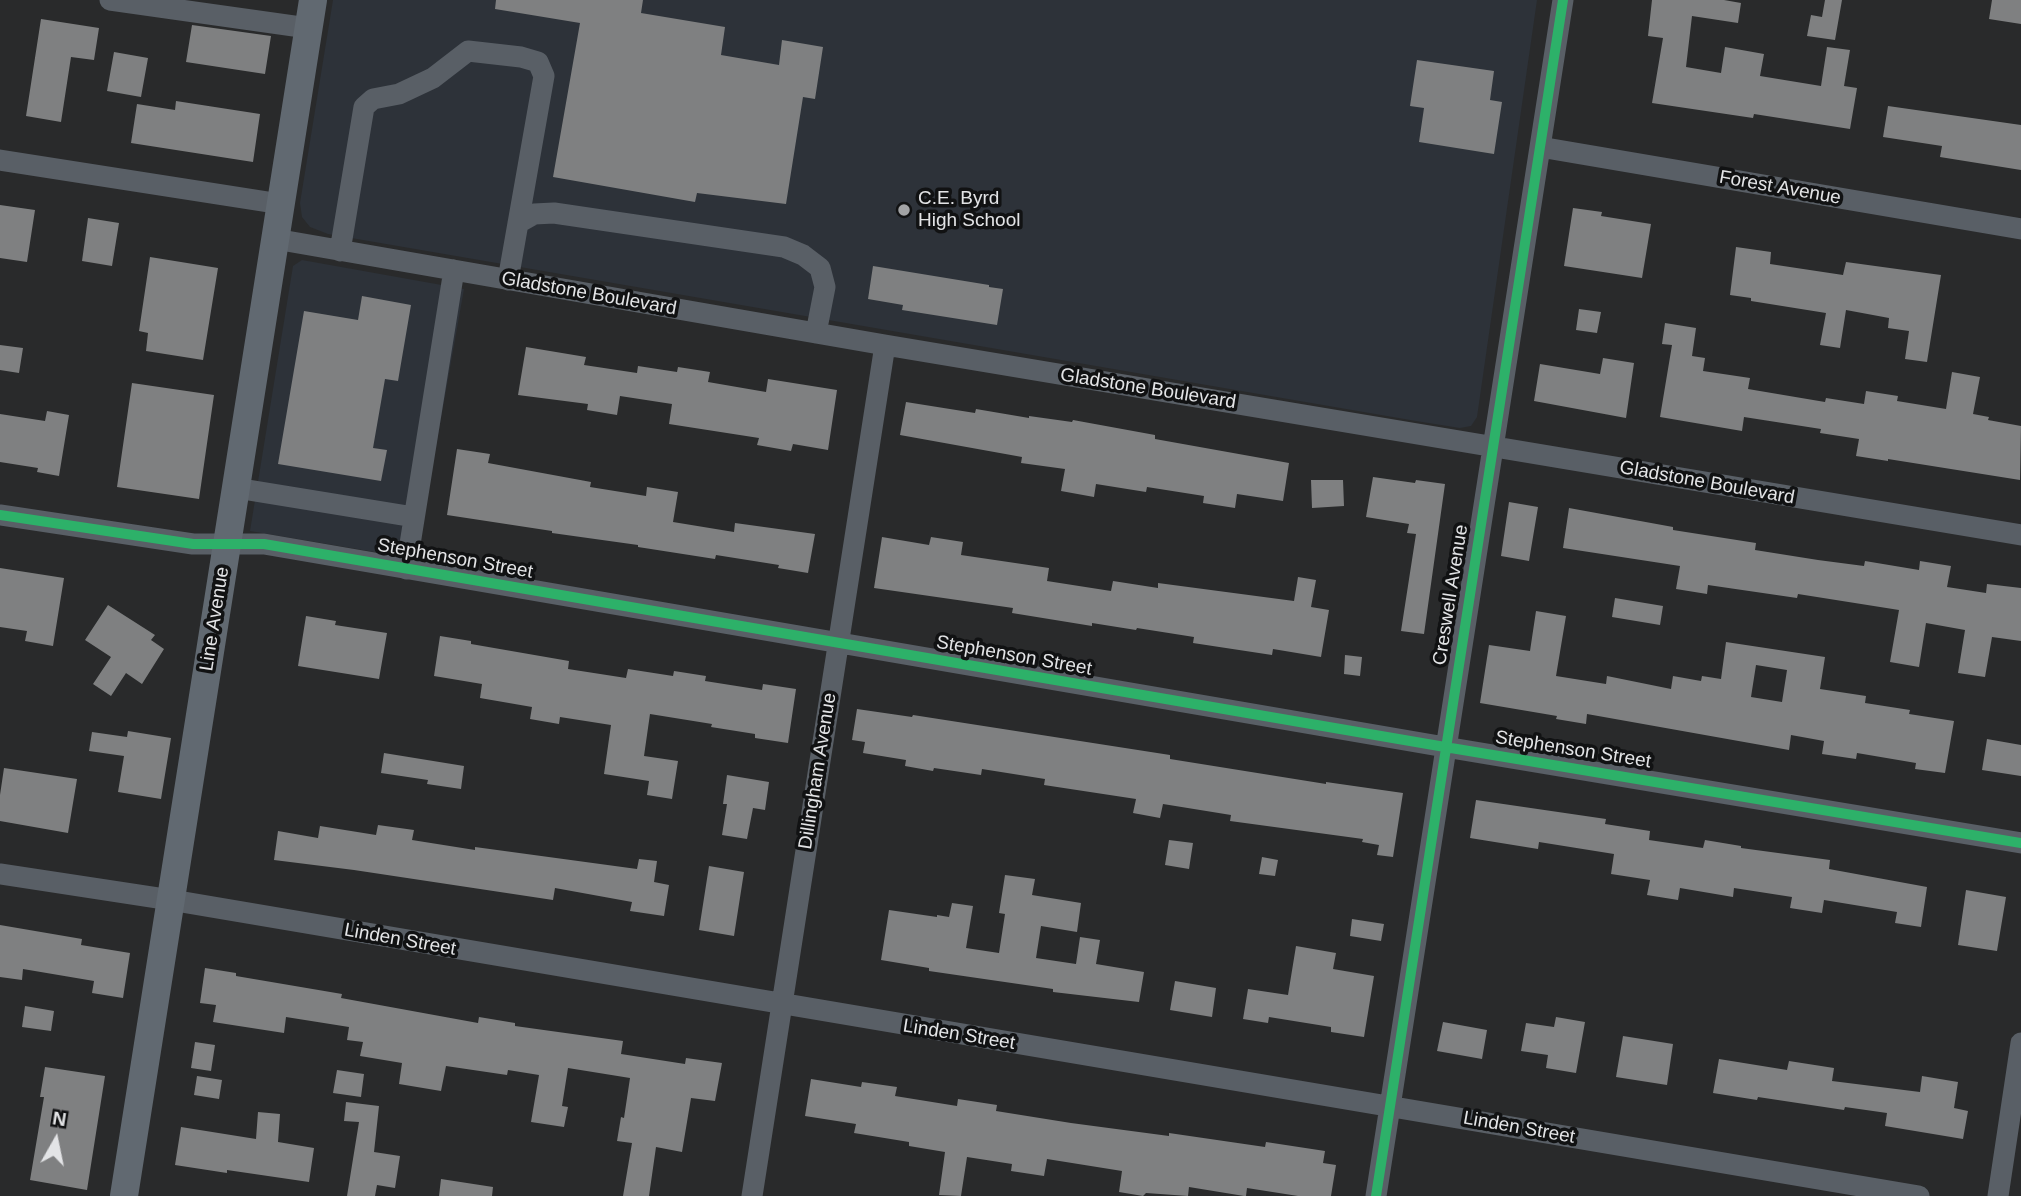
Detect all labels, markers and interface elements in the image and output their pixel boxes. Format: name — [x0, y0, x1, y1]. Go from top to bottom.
street label: Forest Avenue — [1717, 166, 1843, 210]
place label: C.E. Byrd High School — [918, 188, 1020, 232]
marker: C.E. Byrd High School — [896, 202, 912, 218]
street label: Gladstone Boulevard — [500, 267, 678, 321]
street label: Gladstone Boulevard — [1059, 364, 1237, 414]
street label: Gladstone Boulevard — [1618, 456, 1796, 510]
street label: Creswell Avenue — [1429, 523, 1473, 667]
street label: Stephenson Street — [376, 534, 534, 584]
street label: Line Avenue — [196, 565, 234, 673]
street label: Stephenson Street — [935, 631, 1093, 681]
street label: Dillingham Avenue — [794, 691, 842, 851]
street label: Stephenson Street — [1493, 726, 1653, 774]
street label: Linden Street — [342, 919, 458, 961]
street label: Linden Street — [901, 1015, 1017, 1055]
north arrow — [21, 1105, 91, 1175]
text: N — [51, 1107, 68, 1130]
street label: Linden Street — [1461, 1107, 1577, 1149]

